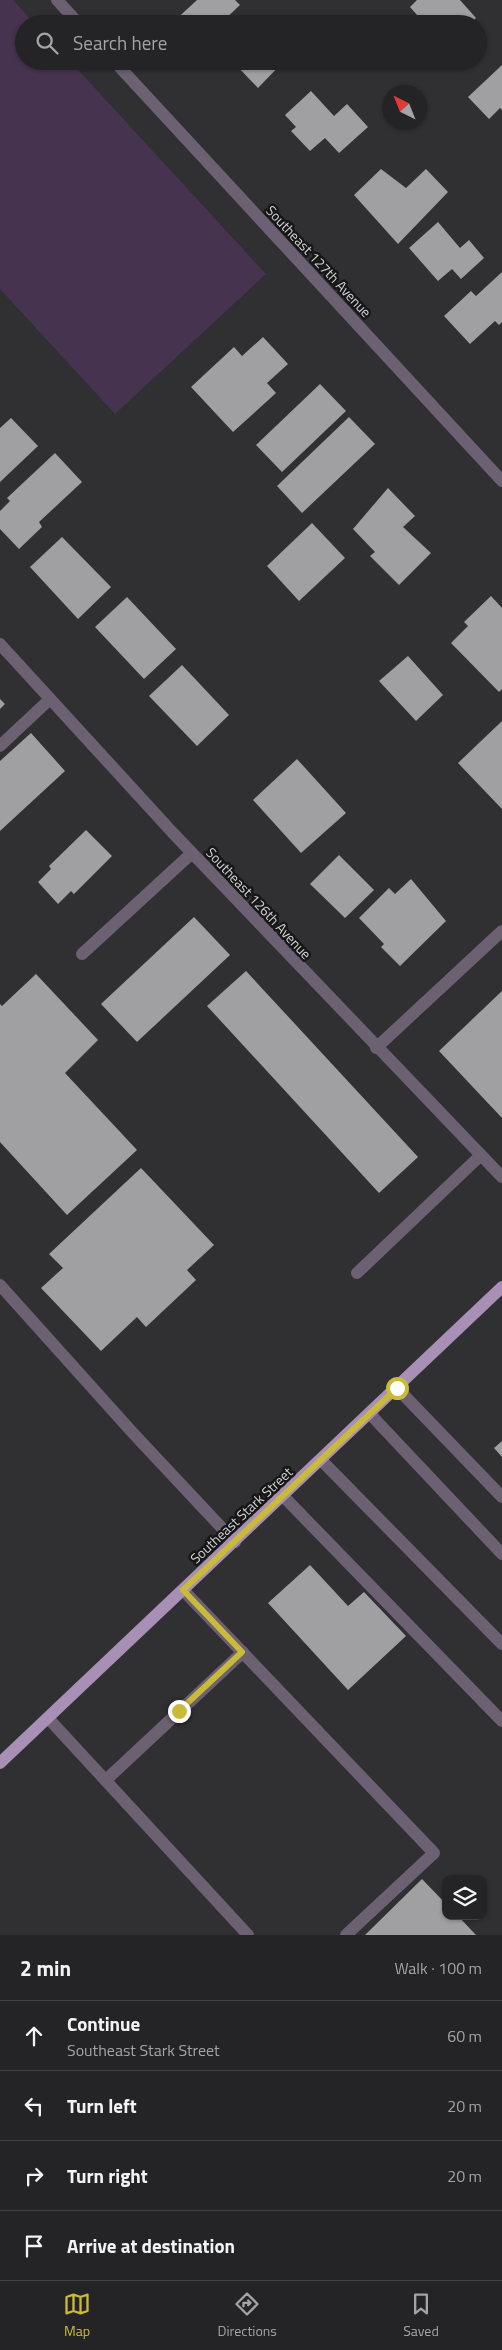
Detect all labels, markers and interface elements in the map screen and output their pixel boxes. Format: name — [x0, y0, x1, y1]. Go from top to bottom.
search box — [15, 15, 487, 70]
text: Search here — [73, 28, 167, 57]
icon: search — [33, 29, 61, 57]
north arrow — [382, 85, 427, 130]
street label: Southeast 127th Avenue — [261, 200, 377, 322]
street label: Southeast 126th Avenue — [201, 842, 317, 964]
route start — [386, 1377, 409, 1400]
street label: Southeast Stark Street — [185, 1462, 297, 1568]
route end — [168, 1700, 191, 1723]
map controls — [442, 1875, 487, 1920]
button: layers — [442, 1875, 487, 1920]
text: 2 min — [20, 1952, 71, 1984]
text: Walk · 100 m — [394, 1956, 482, 1980]
text: Continue — [67, 2009, 140, 2038]
icon: ahead — [20, 2022, 48, 2050]
text: 60 m — [447, 2024, 482, 2048]
text: Southeast Stark Street — [67, 2038, 220, 2062]
text: Turn left — [67, 2091, 137, 2120]
icon: left — [20, 2092, 48, 2120]
text: 20 m — [447, 2094, 482, 2118]
text: Turn right — [67, 2161, 148, 2190]
icon: right — [20, 2162, 48, 2190]
text: 20 m — [447, 2164, 482, 2188]
text: Arrive at destination — [67, 2231, 235, 2260]
icon: arrive — [20, 2232, 48, 2260]
tab: Map — [63, 2290, 91, 2341]
tab: Directions — [217, 2290, 277, 2341]
tab: Saved — [403, 2290, 439, 2341]

